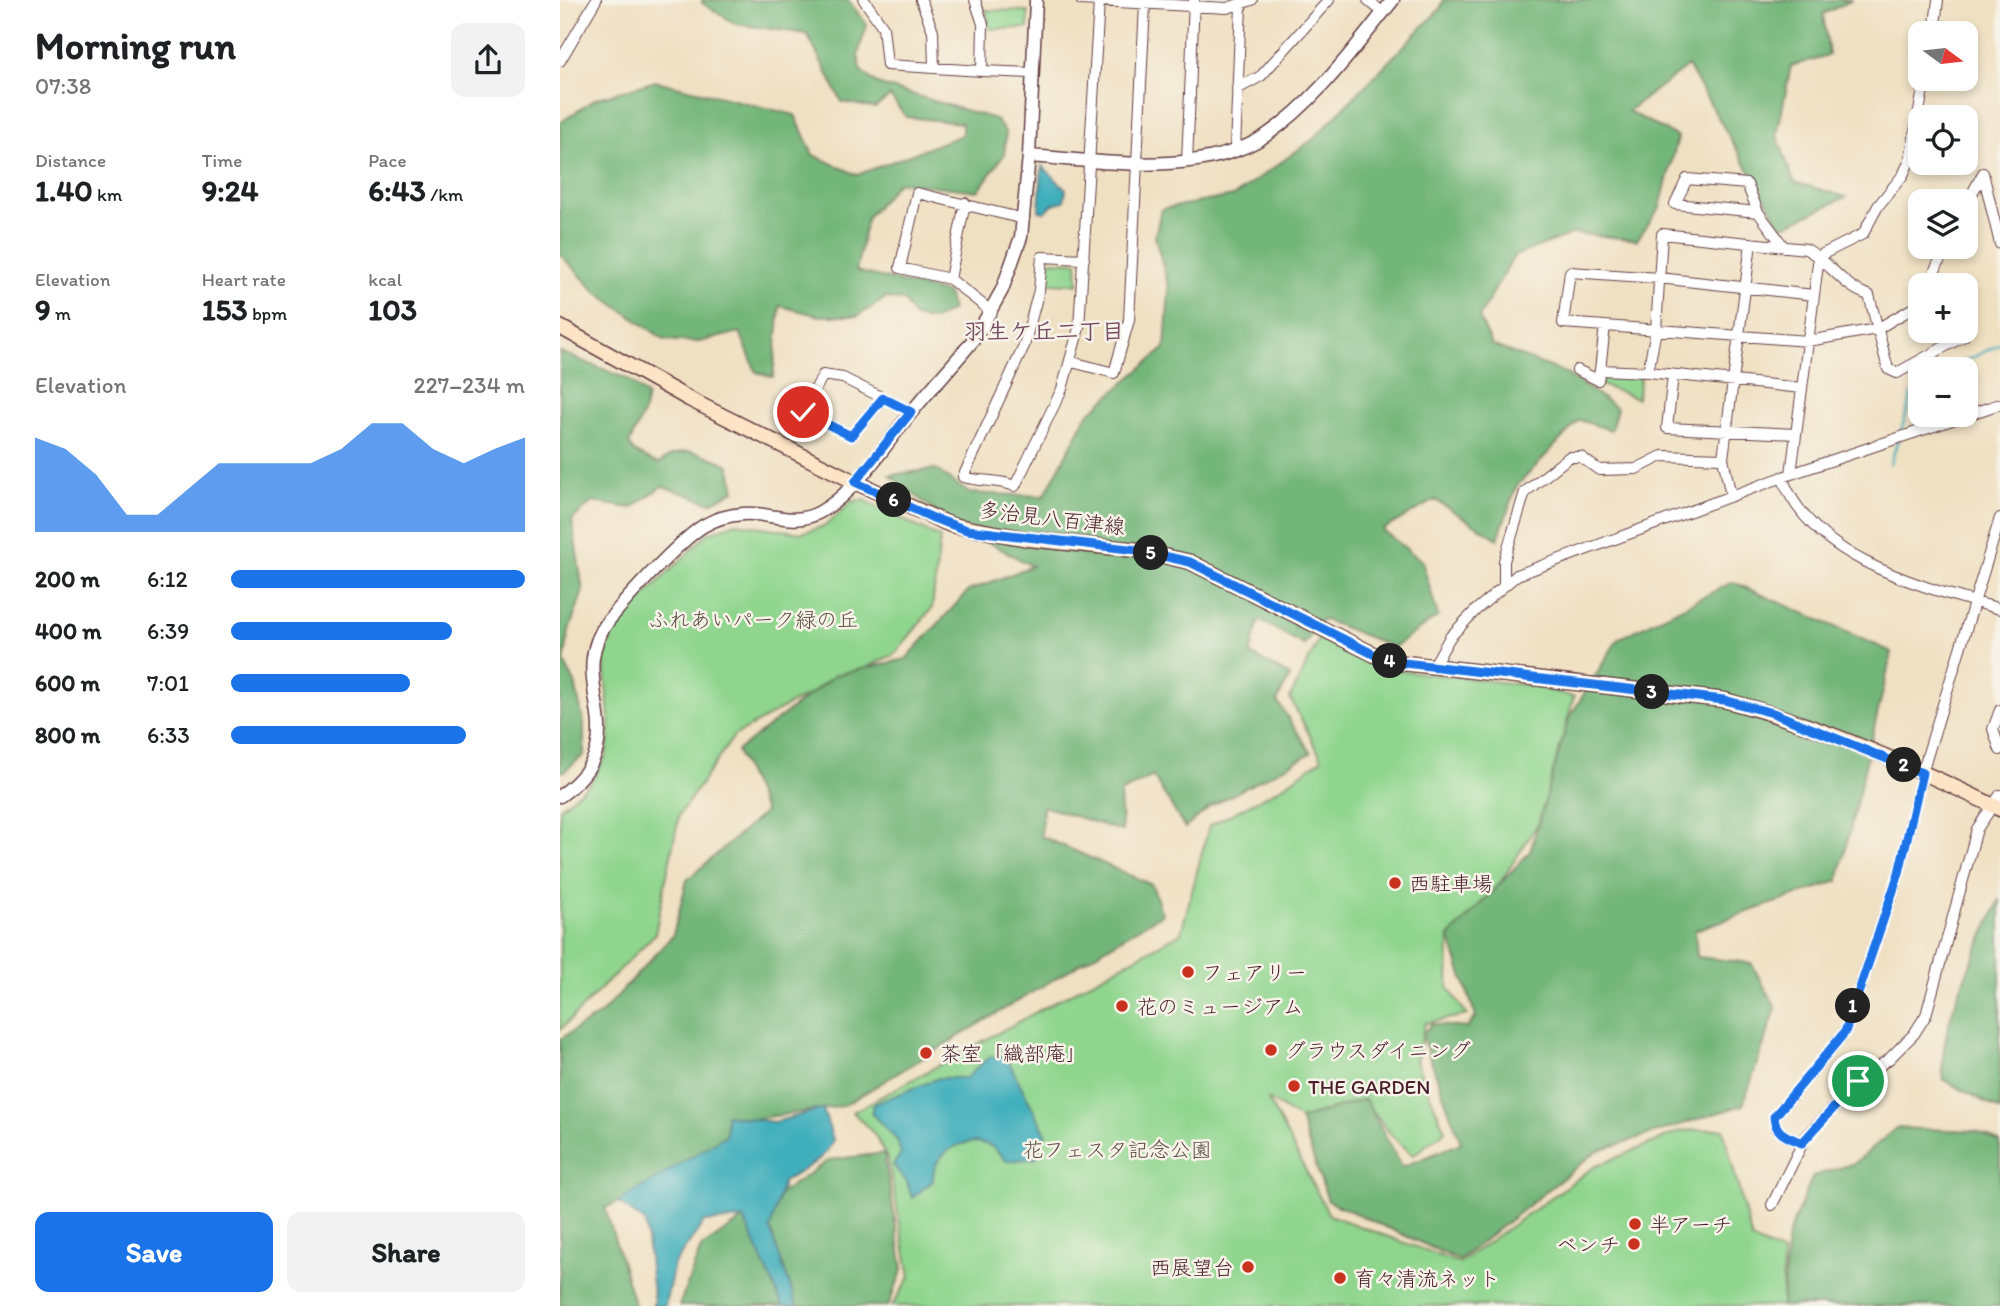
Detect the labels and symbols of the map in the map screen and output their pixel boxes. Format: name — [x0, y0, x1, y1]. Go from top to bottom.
north arrow — [1908, 21, 1978, 91]
district label: 羽生ケ丘二丁目 — [964, 317, 1125, 345]
pin — [773, 382, 833, 442]
pin: 6 — [876, 482, 912, 518]
street label: 多治見八百津線 — [978, 497, 1126, 539]
pin: 5 — [1134, 536, 1168, 570]
park label: ふれあいパーク緑の丘 — [648, 607, 858, 632]
pin: 4 — [1372, 644, 1408, 678]
pin: 3 — [1634, 674, 1670, 710]
pin: 2 — [1886, 748, 1922, 782]
place label: 西駐車場 — [1409, 871, 1493, 896]
marker: 西駐車場 — [1387, 875, 1403, 891]
place label: フェアリー — [1202, 960, 1307, 985]
marker: フェアリー — [1180, 964, 1196, 980]
pin: 1 — [1836, 988, 1870, 1024]
place label: 花のミュージアム — [1136, 994, 1304, 1019]
marker: 花のミュージアム — [1114, 998, 1130, 1014]
place label: グラウスダイニング — [1285, 1038, 1471, 1063]
place label: 茶室「織部庵」 — [940, 1041, 1087, 1066]
marker: グラウスダイニング — [1263, 1042, 1279, 1058]
marker: 茶室「織部庵」 — [918, 1045, 934, 1061]
pin — [1828, 1051, 1888, 1111]
place label: THE GARDEN — [1308, 1074, 1430, 1099]
marker: THE GARDEN — [1286, 1078, 1302, 1094]
park label: 花フェスタ記念公園 — [1022, 1137, 1212, 1162]
place label: 半アーチ — [1649, 1212, 1732, 1237]
marker: 半アーチ — [1627, 1216, 1643, 1232]
place label: ベンチ — [1557, 1232, 1620, 1257]
marker: ベンチ — [1626, 1236, 1642, 1252]
place label: 西展望台 — [1150, 1255, 1234, 1280]
marker: 西展望台 — [1240, 1259, 1256, 1275]
place label: 育々清流ネット — [1354, 1266, 1500, 1291]
marker: 育々清流ネット — [1332, 1270, 1348, 1286]

